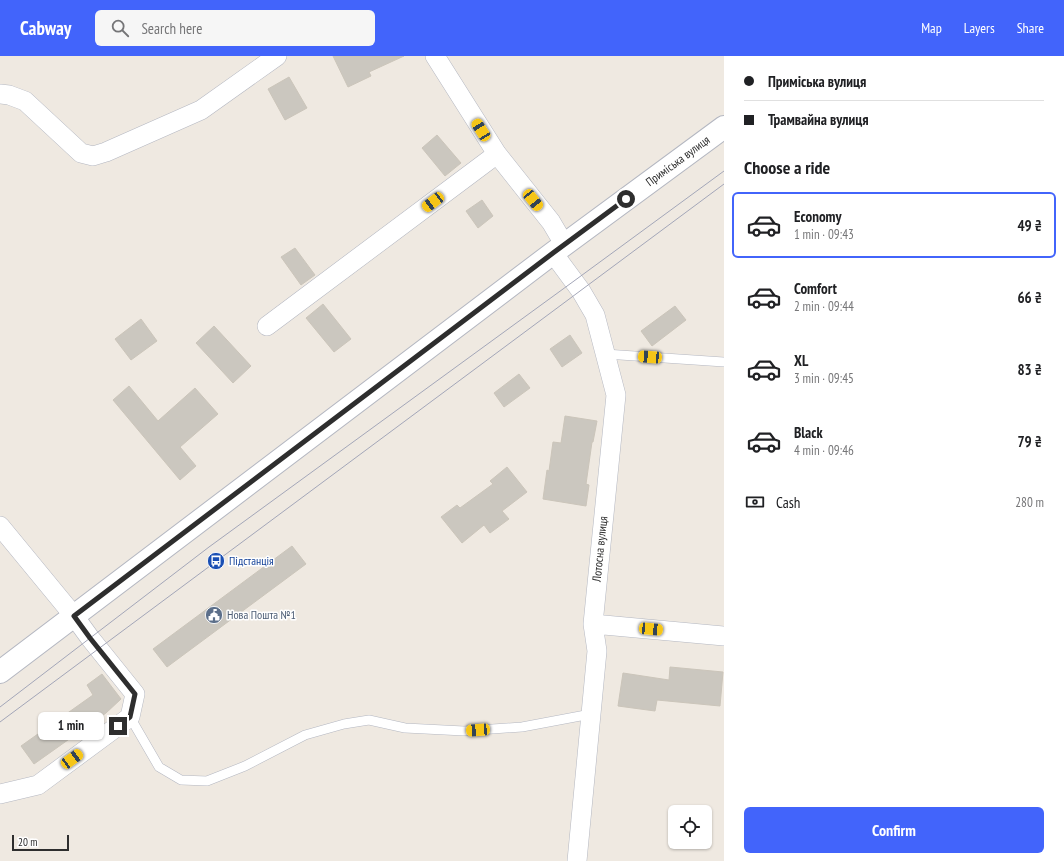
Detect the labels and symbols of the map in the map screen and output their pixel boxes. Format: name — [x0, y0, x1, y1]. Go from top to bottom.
car — [470, 117, 492, 143]
street label: Приміська вулиця — [643, 132, 713, 189]
car — [521, 187, 545, 213]
car — [420, 190, 446, 214]
route start — [617, 190, 635, 208]
car — [638, 350, 662, 364]
street label: Лотосна вулиця — [588, 515, 610, 584]
bus stop icon: Підстанція — [206, 551, 226, 571]
place label: Підстанція — [229, 553, 274, 568]
public building icon: Нова Пошта №1 — [204, 605, 224, 625]
place label: Нова Пошта №1 — [227, 607, 296, 622]
car — [639, 622, 663, 636]
callout: 1 min — [38, 712, 104, 740]
route end — [109, 717, 127, 735]
car — [466, 723, 490, 737]
car — [59, 747, 85, 771]
scale bar — [12, 833, 69, 852]

